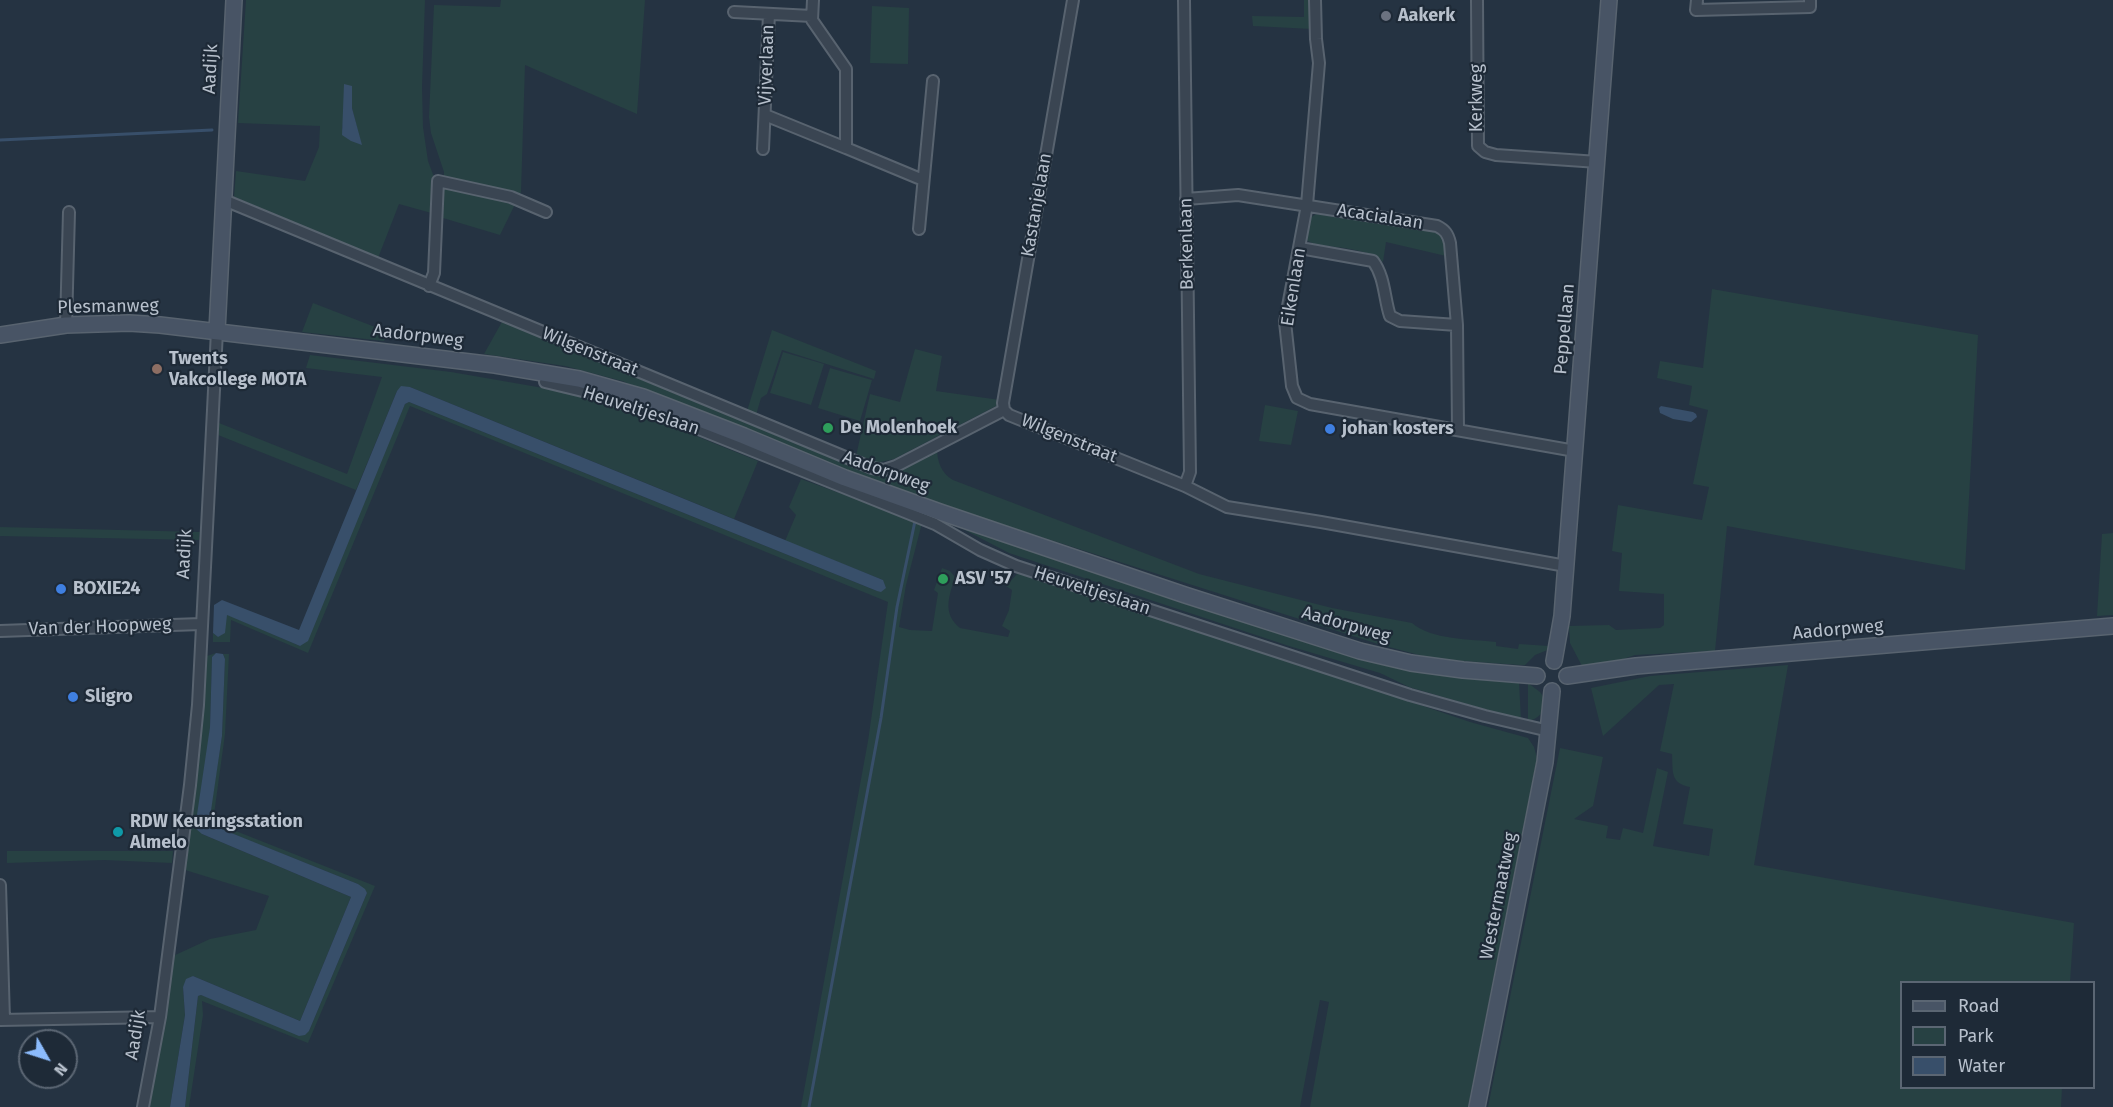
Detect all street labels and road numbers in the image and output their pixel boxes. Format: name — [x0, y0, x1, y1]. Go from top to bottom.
street label: Vijverlaan — [755, 24, 779, 106]
street label: Aadijk — [199, 43, 223, 95]
street label: Kerkweg — [1466, 64, 1488, 132]
street label: Kastanjelaan — [1017, 151, 1057, 259]
street label: Berkenlaan — [1175, 198, 1199, 290]
street label: Acacialaan — [1335, 200, 1425, 234]
street label: Eikenlaan — [1277, 246, 1311, 328]
street label: Peppellaan — [1550, 283, 1580, 375]
street label: Plesmanweg — [57, 295, 159, 319]
street label: Aadorpweg — [371, 320, 465, 352]
street label: Wilgenstraat — [539, 323, 641, 381]
street label: Heuveltjeslaan — [580, 382, 702, 440]
street label: Wilgenstraat — [1018, 410, 1120, 468]
street label: Aadorpweg — [840, 446, 932, 498]
street label: Aadijk — [173, 528, 197, 580]
street label: Heuveltjeslaan — [1031, 562, 1153, 620]
street label: Aadorpweg — [1299, 602, 1393, 648]
street label: Van der Hoopweg — [28, 614, 172, 640]
street label: Aadorpweg — [1792, 615, 1884, 645]
street label: Westermaatweg — [1476, 830, 1522, 962]
street label: Aadijk — [121, 1009, 151, 1061]

